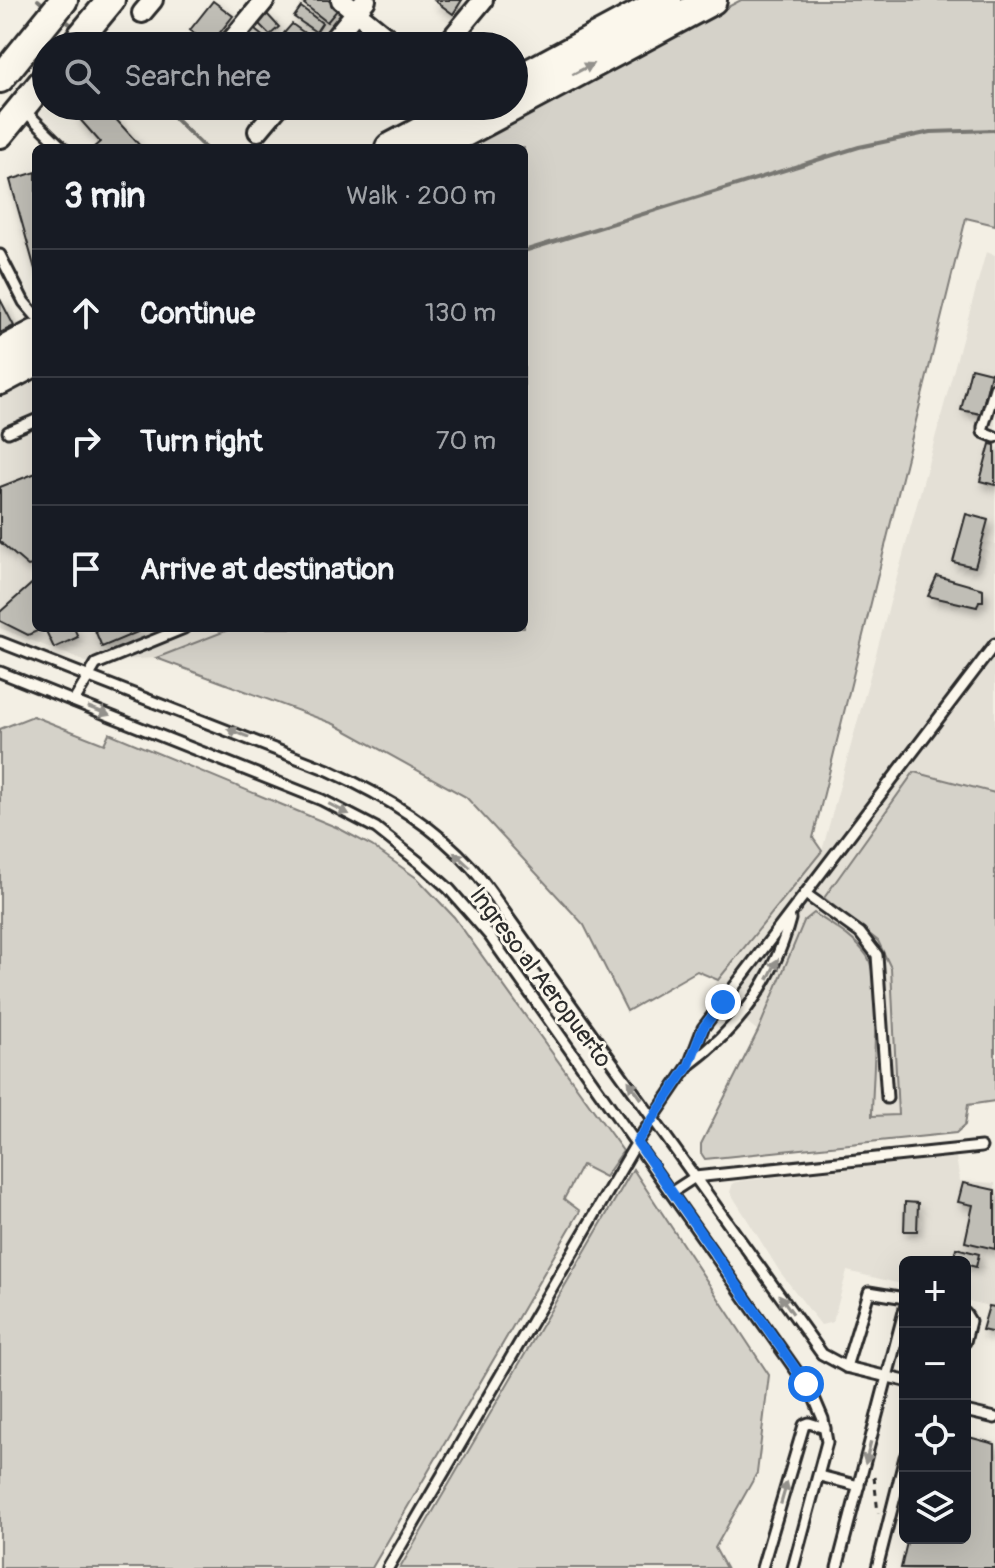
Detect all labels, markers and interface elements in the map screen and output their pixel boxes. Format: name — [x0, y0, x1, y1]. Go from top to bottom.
search box — [32, 32, 528, 120]
icon: search — [60, 54, 104, 98]
text: Search here — [124, 58, 271, 95]
one-way arrow — [571, 63, 594, 76]
text: 3 min — [64, 175, 146, 218]
text: Walk · 200 m — [346, 180, 496, 212]
icon: ahead — [64, 291, 108, 335]
text: Continue — [140, 295, 255, 332]
text: 130 m — [425, 297, 496, 329]
icon: right — [64, 419, 108, 463]
text: Turn right — [140, 423, 263, 460]
text: 70 m — [436, 425, 496, 457]
icon: arrive — [64, 547, 108, 591]
text: Arrive at destination — [140, 551, 394, 588]
one-way arrow — [87, 705, 111, 718]
one-way arrow — [226, 726, 250, 739]
one-way arrow — [328, 802, 351, 816]
one-way arrow — [453, 851, 472, 869]
street label: Ingreso al Aeropuerto — [463, 881, 618, 1073]
one-way arrow — [766, 957, 780, 980]
route end — [705, 984, 741, 1020]
one-way arrow — [627, 1079, 643, 1101]
map controls — [899, 1256, 971, 1544]
button: + — [899, 1256, 971, 1328]
one-way arrow — [778, 1294, 794, 1315]
button: − — [899, 1328, 971, 1400]
route start — [788, 1366, 824, 1402]
button: locate — [899, 1400, 971, 1472]
one-way arrow — [861, 1440, 873, 1465]
button: layers — [899, 1472, 971, 1544]
one-way arrow — [778, 1481, 791, 1505]

